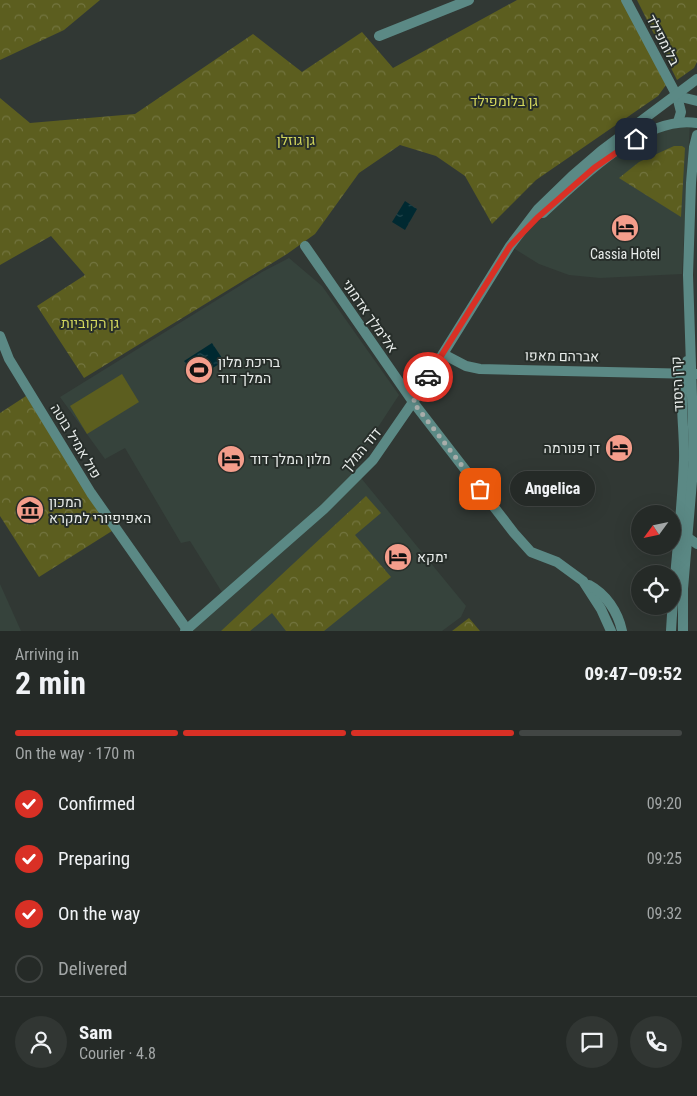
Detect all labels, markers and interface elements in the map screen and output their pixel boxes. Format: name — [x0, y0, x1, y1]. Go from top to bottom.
street label: בלומפילד — [643, 12, 683, 69]
park label: גן בלומפילד — [470, 93, 538, 109]
pin — [615, 118, 657, 160]
icon: home — [622, 125, 650, 153]
park label: גן גוזלן — [277, 132, 315, 148]
hotel icon: Cassia Hotel — [610, 213, 640, 243]
place label: Cassia Hotel — [590, 246, 660, 262]
street label: אלימלך אדמוני — [339, 277, 401, 355]
park label: גן הקוביות — [61, 315, 119, 331]
street label: אברהם מאפו — [525, 347, 599, 365]
courier — [403, 352, 453, 402]
place label: בריכת מלון המלך דוד — [218, 354, 281, 386]
sports icon: בריכת מלון המלך דוד — [184, 355, 214, 385]
street label: קרן היסוד — [668, 356, 686, 412]
icon: car — [414, 363, 442, 391]
street label: פול אמיל בוטה — [47, 401, 105, 481]
street label: דוד המלך — [338, 424, 384, 476]
hotel icon: דן פנורמה — [604, 433, 634, 463]
place label: דן פנורמה — [544, 440, 600, 456]
hotel icon: מלון המלך דוד — [216, 444, 246, 474]
place label: מלון המלך דוד — [250, 451, 331, 467]
pin — [459, 468, 501, 510]
callout: Angelica — [510, 472, 595, 506]
icon: bag — [466, 475, 494, 503]
text: Angelica — [525, 479, 580, 498]
place label: המכון האפיפיורי למקרא — [49, 494, 151, 526]
museum icon: המכון האפיפיורי למקרא — [15, 495, 45, 525]
north arrow — [631, 505, 681, 555]
map controls — [631, 505, 681, 615]
hotel icon: ימקא — [383, 542, 413, 572]
place label: ימקא — [417, 549, 448, 565]
button: locate — [631, 565, 681, 615]
text: Arriving in — [15, 645, 79, 664]
text: 09:47–09:52 — [584, 662, 682, 685]
text: 2 min — [15, 664, 86, 702]
text: On the way · 170 m — [15, 744, 135, 763]
icon: check — [15, 790, 43, 818]
text: Confirmed — [58, 792, 135, 815]
text: 09:20 — [647, 794, 682, 813]
icon: check — [15, 845, 43, 873]
text: Preparing — [58, 847, 130, 870]
text: 09:25 — [647, 849, 682, 868]
icon: check — [15, 900, 43, 928]
text: On the way — [58, 902, 140, 925]
text: 09:32 — [647, 904, 682, 923]
text: Delivered — [58, 957, 127, 980]
button: person — [15, 1016, 67, 1068]
button: chat — [566, 1016, 618, 1068]
button: phone — [630, 1016, 682, 1068]
text: Sam — [79, 1021, 112, 1044]
text: Courier · 4.8 — [79, 1044, 156, 1063]

